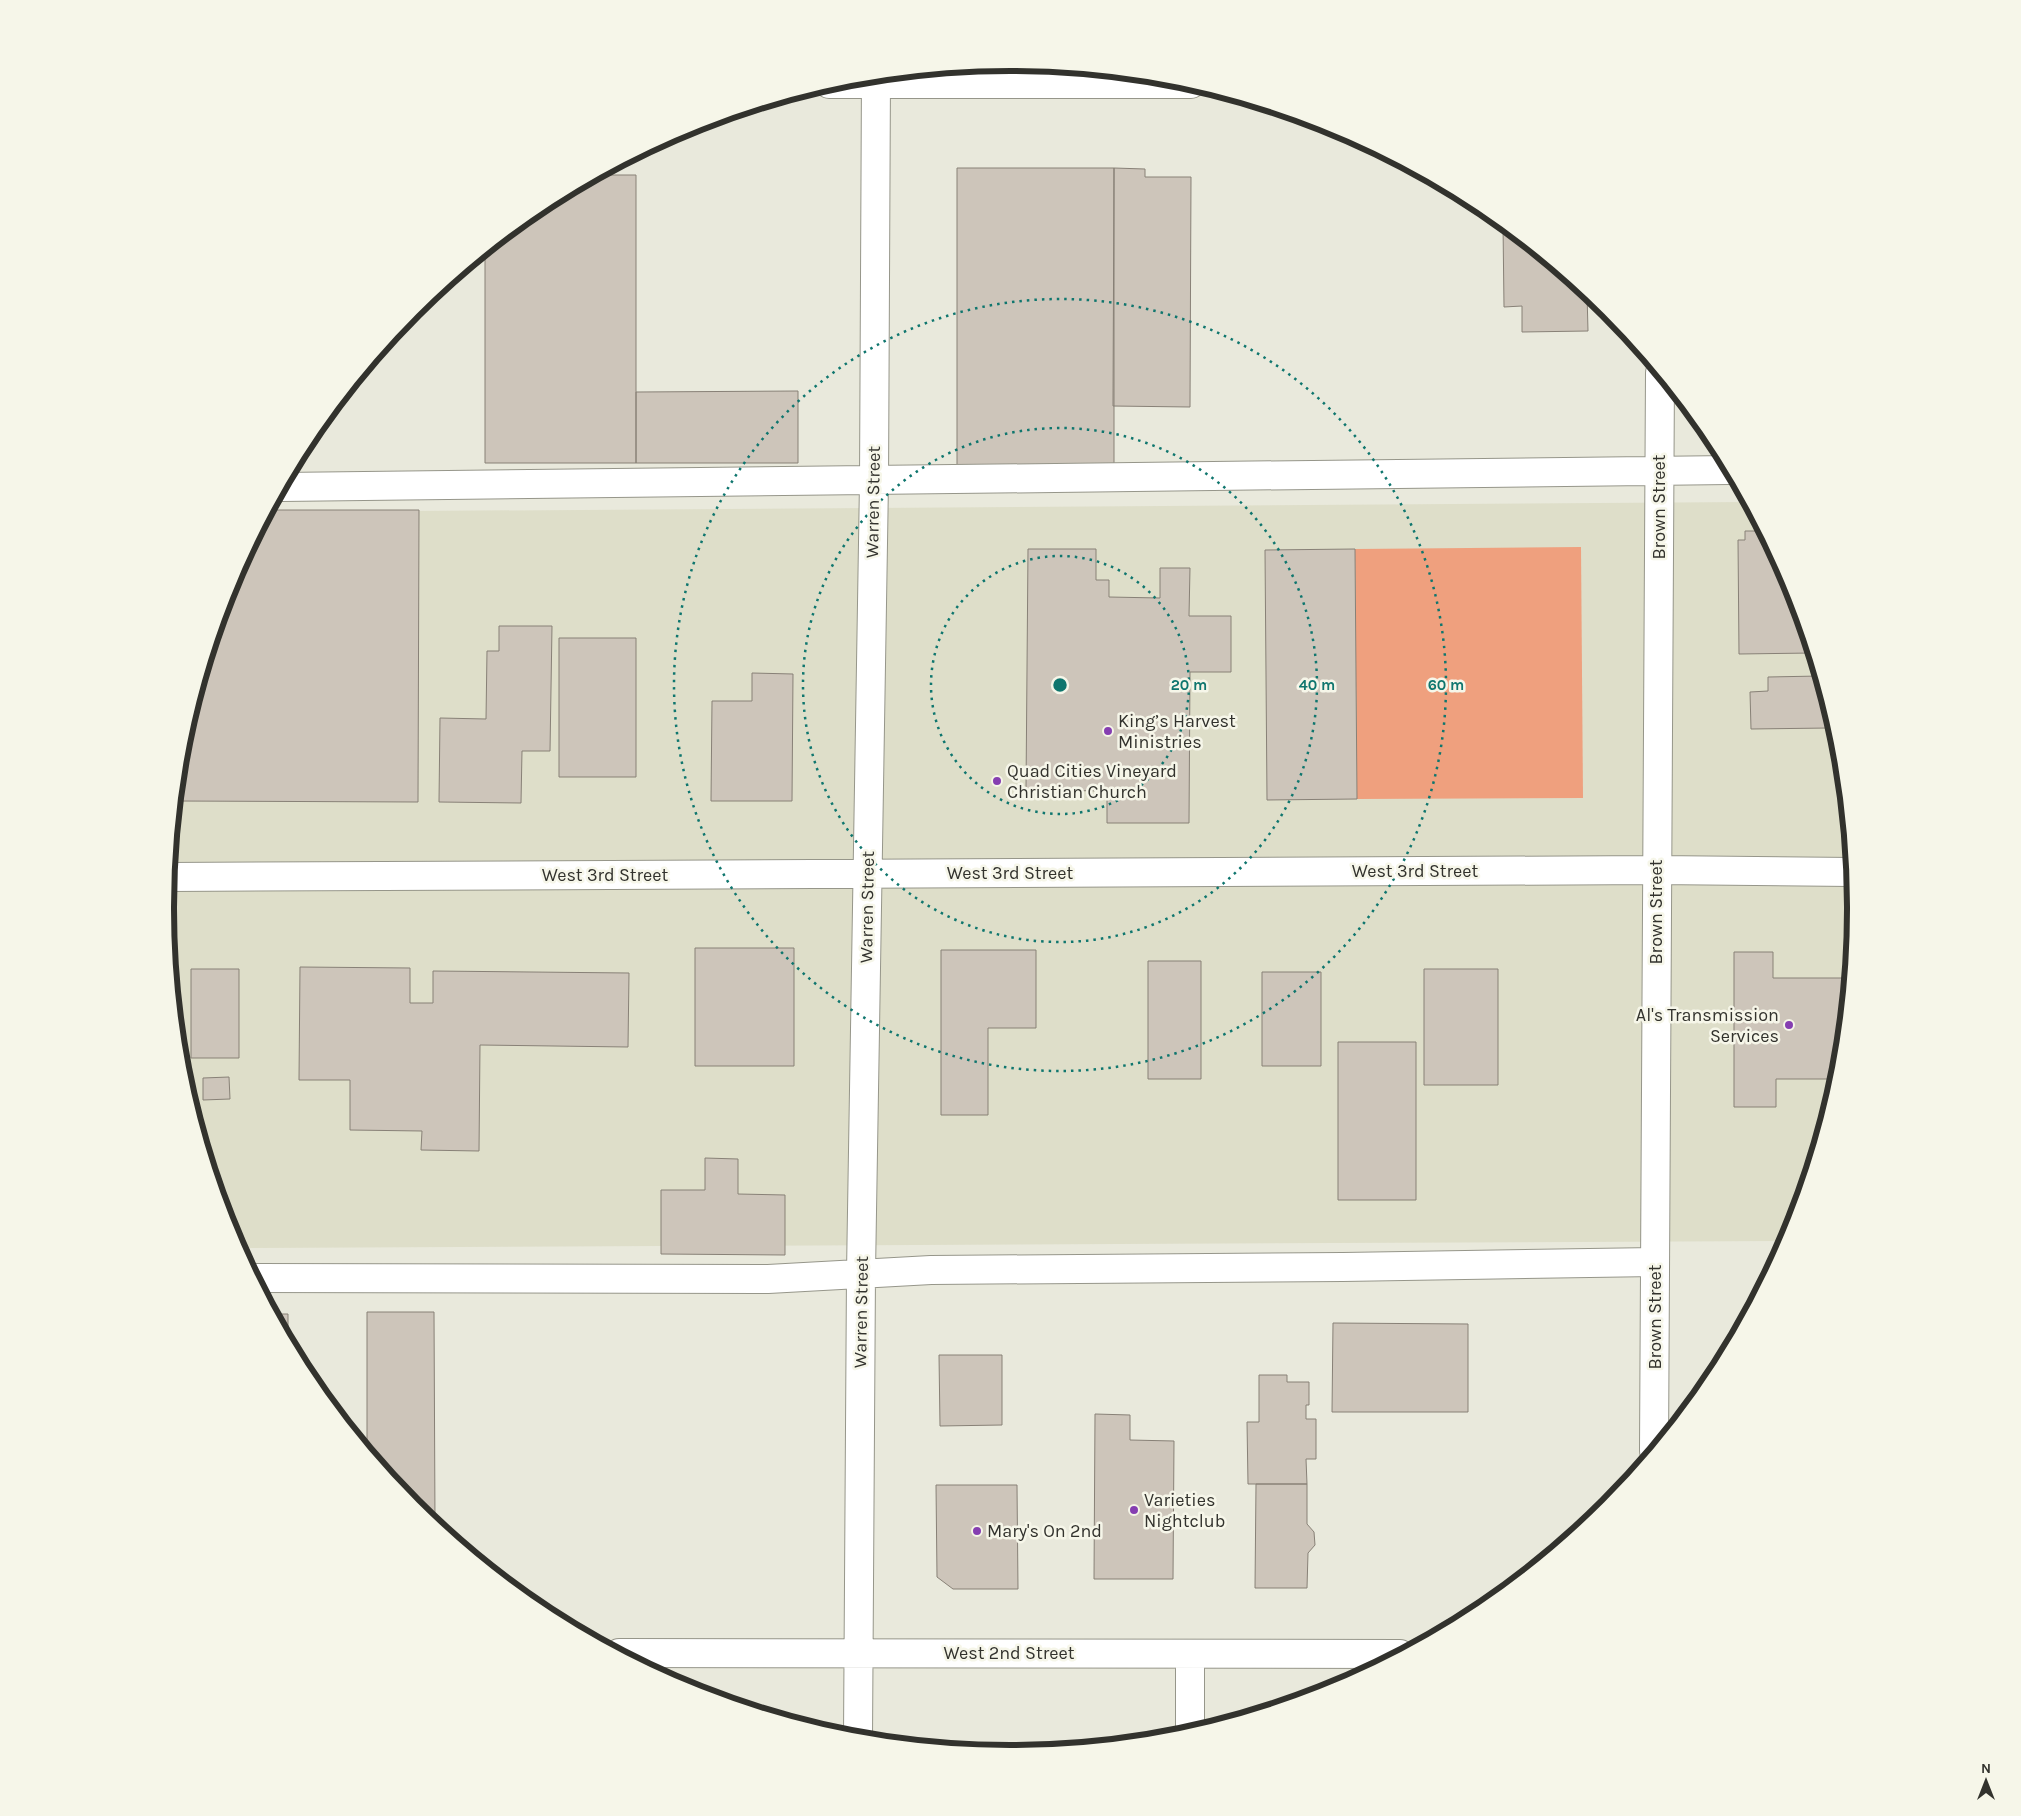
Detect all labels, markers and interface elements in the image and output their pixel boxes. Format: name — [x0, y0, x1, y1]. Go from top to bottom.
street label: Warren Street — [861, 445, 885, 558]
street label: Brown Street — [1648, 454, 1670, 560]
centre of rings — [1051, 676, 1069, 694]
text: 20 m — [1171, 676, 1207, 694]
text: 40 m — [1299, 676, 1335, 694]
text: 60 m — [1428, 676, 1464, 694]
place label: King’s Harvest Ministries — [1118, 710, 1236, 753]
marker: King’s Harvest Ministries — [1102, 725, 1114, 737]
place label: Quad Cities Vineyard Christian Church — [1007, 760, 1177, 803]
marker: Quad Cities Vineyard Christian Church — [991, 775, 1003, 787]
street label: Warren Street — [855, 850, 879, 963]
street label: Brown Street — [1645, 859, 1667, 965]
street label: West 3rd Street — [1352, 860, 1479, 882]
street label: West 3rd Street — [947, 862, 1074, 884]
street label: West 3rd Street — [542, 864, 669, 886]
place label: Al's Transmission Services — [1636, 1004, 1779, 1047]
marker: Al's Transmission Services — [1783, 1019, 1795, 1031]
street label: Warren Street — [849, 1255, 873, 1368]
street label: Brown Street — [1644, 1264, 1666, 1370]
place label: Varieties Nightclub — [1144, 1489, 1225, 1532]
marker: Varieties Nightclub — [1128, 1504, 1140, 1516]
place label: Mary's On 2nd — [987, 1520, 1102, 1542]
marker: Mary's On 2nd — [971, 1525, 983, 1537]
street label: West 2nd Street — [944, 1642, 1075, 1664]
north arrow — [1961, 1756, 2011, 1806]
text: N — [1981, 1760, 1991, 1777]

